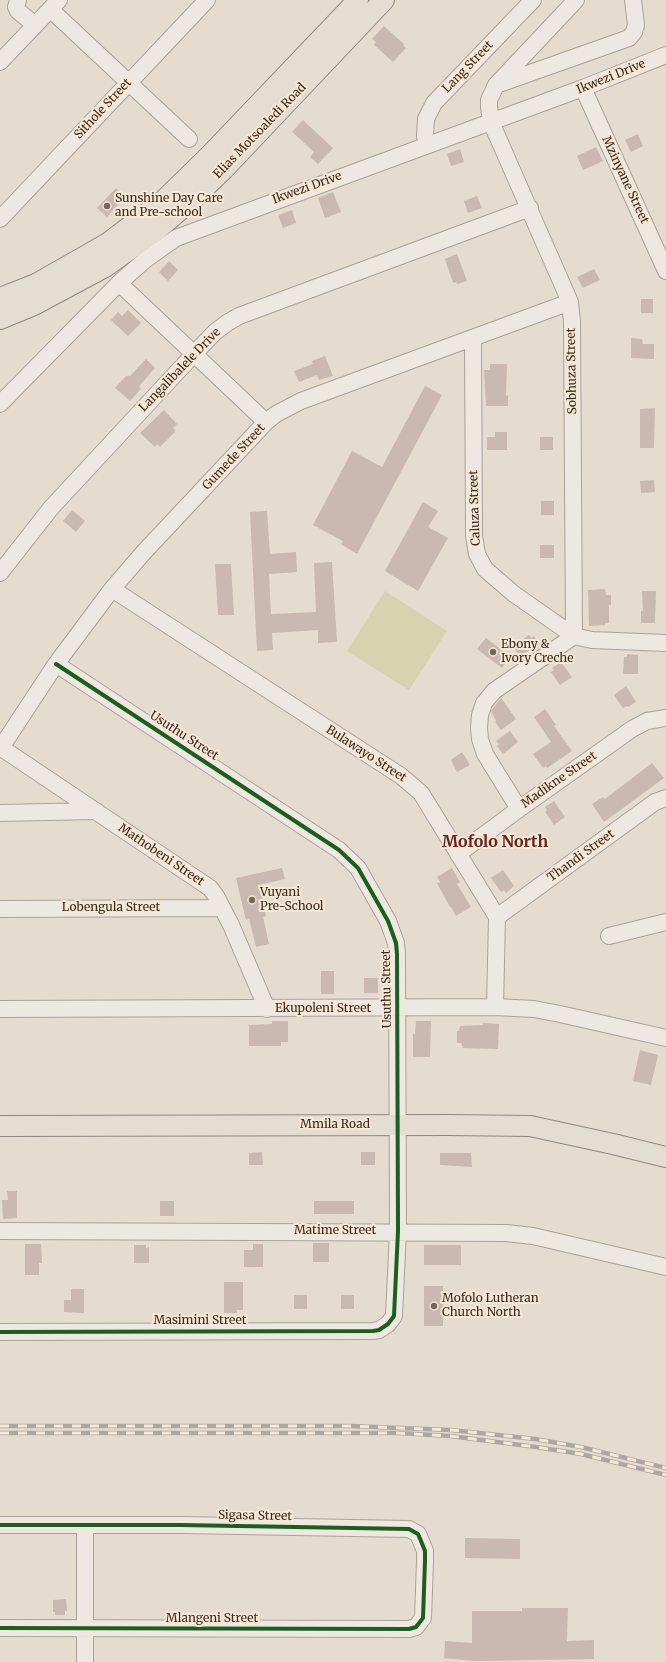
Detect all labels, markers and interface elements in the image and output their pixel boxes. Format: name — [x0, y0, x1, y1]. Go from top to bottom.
street label: Lang Street — [440, 38, 496, 96]
street label: Ikwezi Drive — [575, 57, 647, 97]
street label: Sithole Street — [71, 76, 135, 142]
street label: Elias Motsoaledi Road — [211, 80, 309, 182]
street label: Mzinyane Street — [598, 134, 652, 226]
street label: Ikwezi Drive — [270, 169, 344, 207]
place label: Sunshine Day Care and Pre-school — [115, 192, 223, 220]
marker: Sunshine Day Care and Pre-school — [102, 201, 112, 211]
street label: Langalibalele Drive — [136, 325, 224, 415]
street label: Sobhuza Street — [564, 327, 580, 415]
street label: Gumede Street — [200, 421, 268, 493]
street label: Caluza Street — [466, 470, 484, 546]
place label: Ebony & Ivory Creche — [501, 638, 573, 666]
marker: Ebony & Ivory Creche — [488, 647, 498, 657]
street label: Usuthu Street — [147, 708, 221, 764]
street label: Bulawayo Street — [323, 723, 409, 785]
street label: Madikne Street — [519, 749, 599, 811]
street label: Mathobeni Street — [115, 821, 207, 889]
street label: Thandi Street — [545, 827, 617, 885]
district label: Mofolo North — [442, 832, 548, 852]
place label: Vuyani Pre-School — [260, 886, 324, 914]
marker: Vuyani Pre-School — [247, 895, 257, 905]
street label: Lobengula Street — [62, 901, 160, 915]
street label: Usuthu Street — [379, 949, 395, 1029]
street label: Ekupoleni Street — [275, 1002, 371, 1016]
street label: Mmila Road — [300, 1118, 370, 1132]
street label: Matime Street — [294, 1224, 376, 1238]
place label: Mofolo Lutheran Church North — [442, 1292, 539, 1320]
marker: Mofolo Lutheran Church North — [429, 1301, 439, 1311]
street label: Masimini Street — [154, 1314, 246, 1328]
street label: Sigasa Street — [218, 1508, 292, 1524]
street label: Mlangeni Street — [166, 1612, 258, 1626]

